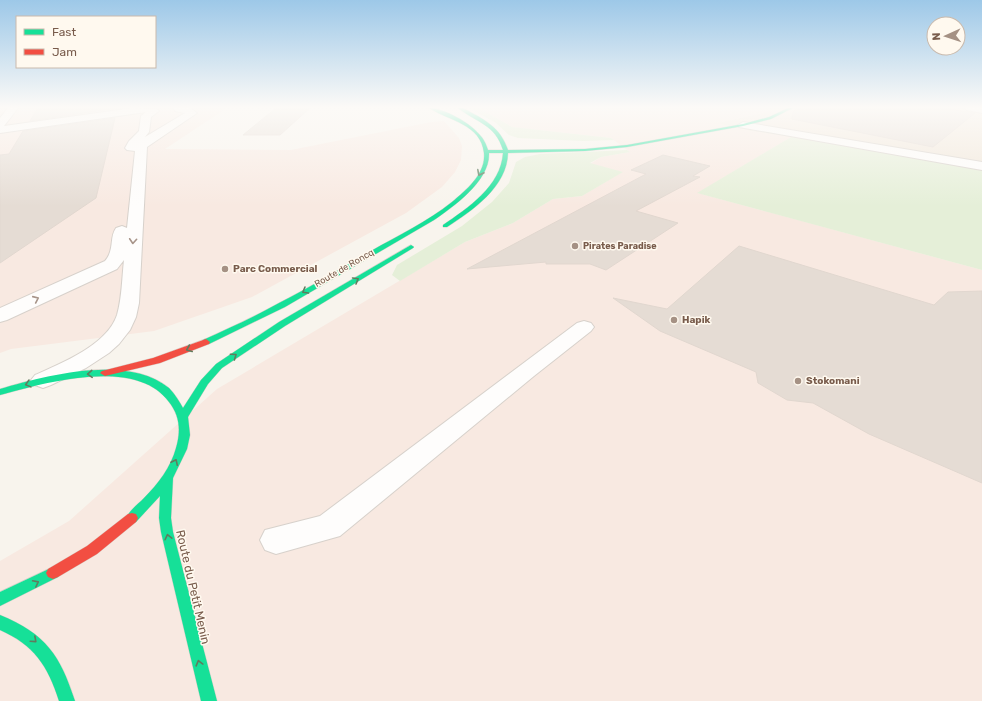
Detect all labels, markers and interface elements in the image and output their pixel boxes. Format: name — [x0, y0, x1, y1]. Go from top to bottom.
legend — [16, 16, 156, 68]
north arrow — [926, 16, 966, 56]
text: Fast — [52, 25, 76, 39]
text: N — [930, 32, 943, 41]
text: Jam — [52, 45, 77, 59]
one-way arrow — [478, 169, 485, 176]
one-way arrow — [129, 238, 138, 244]
marker: Pirates Paradise — [570, 241, 580, 251]
place label: Pirates Paradise — [583, 241, 657, 251]
street label: Route de Roncq — [313, 247, 375, 289]
place label: Parc Commercial — [233, 263, 318, 275]
marker: Parc Commercial — [220, 264, 230, 274]
one-way arrow — [352, 278, 359, 285]
one-way arrow — [302, 287, 309, 294]
one-way arrow — [32, 296, 39, 304]
place label: Hapik — [682, 314, 711, 326]
marker: Hapik — [669, 315, 679, 325]
one-way arrow — [185, 345, 192, 353]
one-way arrow — [229, 354, 236, 361]
one-way arrow — [87, 369, 93, 378]
place label: Stokomani — [806, 375, 860, 387]
marker: Stokomani — [793, 376, 803, 386]
one-way arrow — [25, 379, 32, 388]
one-way arrow — [170, 458, 178, 466]
street label: Route du Petit Menin — [173, 529, 213, 645]
one-way arrow — [165, 534, 173, 540]
one-way arrow — [31, 580, 39, 588]
one-way arrow — [29, 636, 37, 643]
one-way arrow — [195, 660, 204, 667]

